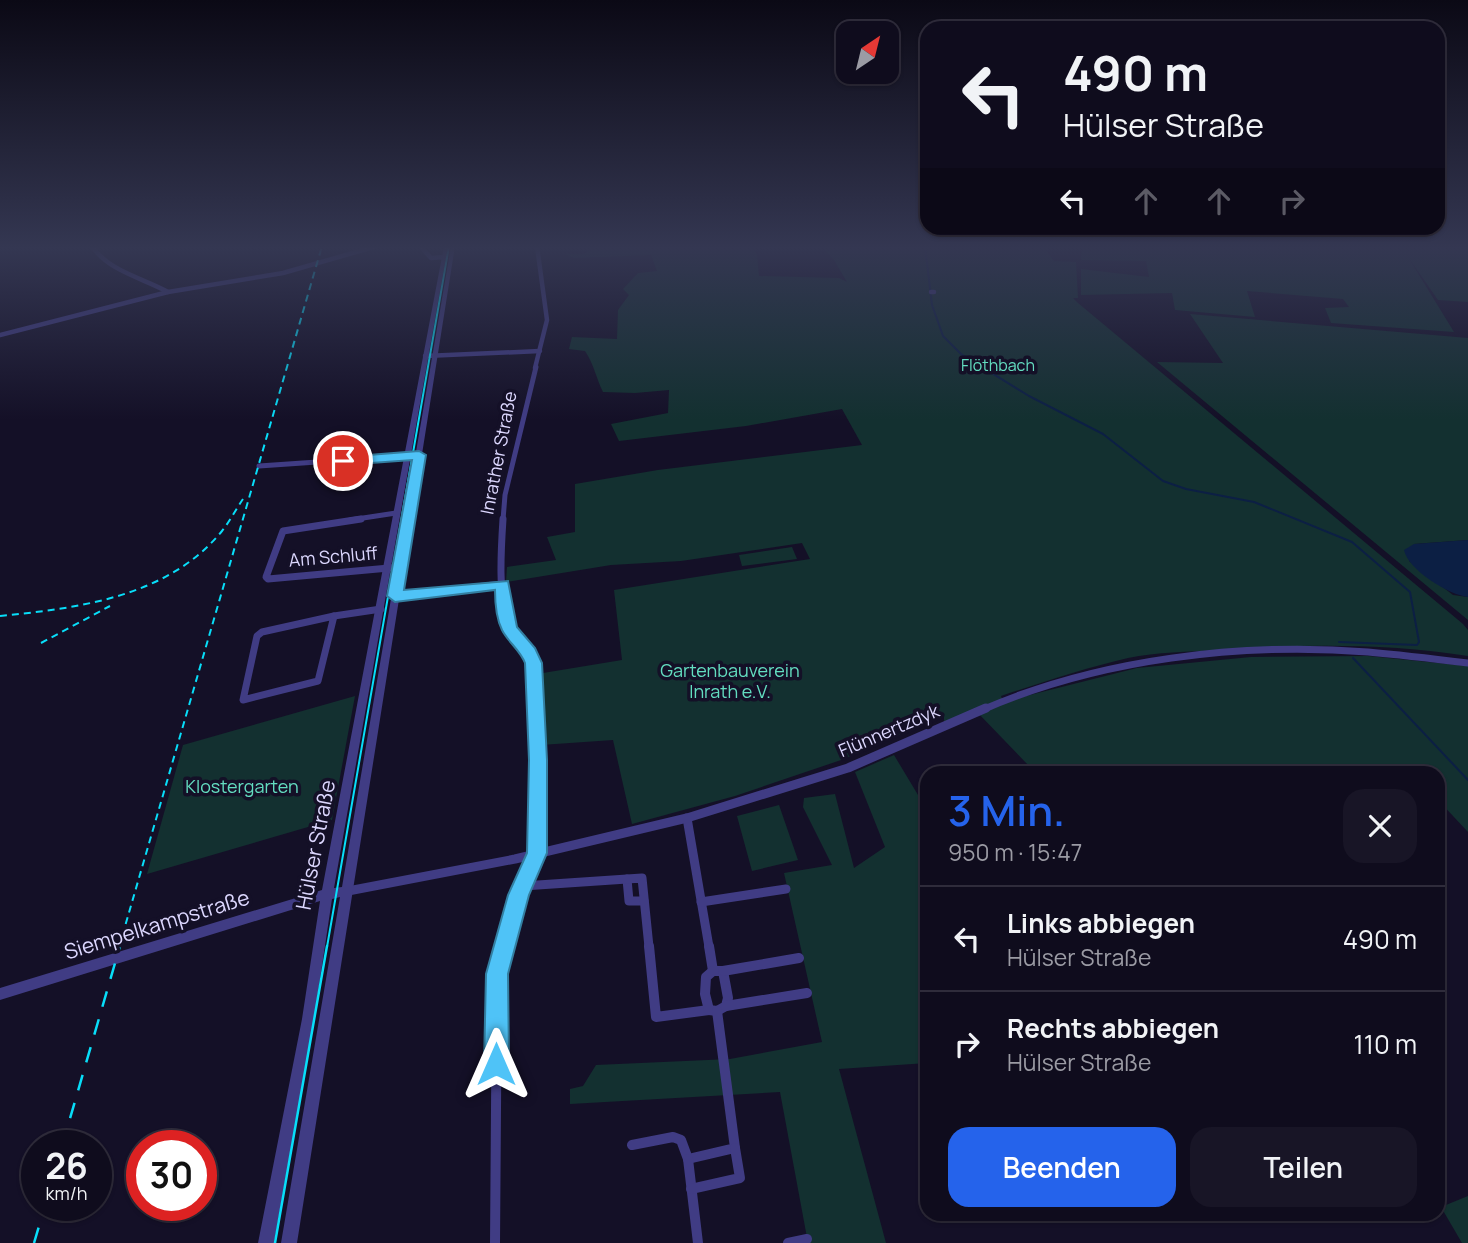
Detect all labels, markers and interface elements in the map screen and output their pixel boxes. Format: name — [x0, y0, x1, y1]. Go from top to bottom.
north arrow — [836, 21, 900, 84]
map controls — [836, 21, 899, 84]
text: 490 m — [1063, 39, 1208, 106]
icon: left — [948, 49, 1039, 140]
text: Hülser Straße — [1063, 103, 1264, 147]
icon: left — [1054, 182, 1092, 220]
icon: ahead — [1127, 182, 1165, 220]
icon: ahead — [1200, 182, 1238, 220]
icon: right — [1273, 182, 1311, 220]
park label: Flöthbach — [961, 354, 1035, 376]
street label: Inrather Straße — [474, 389, 522, 517]
pin — [313, 431, 373, 491]
icon: arrive — [324, 442, 362, 480]
street label: Am Schluff — [288, 540, 378, 572]
park label: Gartenbauverein Inrath e.V. — [660, 658, 800, 703]
street label: Flünnertzdyk — [834, 698, 944, 762]
park label: Klostergarten — [185, 774, 299, 798]
street label: Hülser Straße — [289, 777, 341, 912]
text: 3 Min. — [948, 781, 1065, 839]
button: close — [1343, 789, 1417, 863]
text: 950 m · 15:47 — [948, 836, 1082, 868]
street label: Siempelkampstraße — [61, 883, 253, 966]
text: Links abbiegen — [1007, 905, 1195, 941]
icon: left — [948, 920, 986, 958]
text: 490 m — [1343, 921, 1417, 957]
text: Hülser Straße — [1007, 941, 1151, 973]
text: Rechts abbiegen — [1007, 1010, 1219, 1046]
icon: right — [948, 1025, 986, 1063]
text: 110 m — [1354, 1026, 1417, 1062]
position arrow — [459, 1027, 533, 1101]
text: Hülser Straße — [1007, 1046, 1151, 1078]
button: Beenden — [948, 1127, 1176, 1207]
button: Teilen — [1190, 1127, 1417, 1207]
speed limit sign: 30 — [126, 1130, 217, 1221]
text: 26 — [45, 1142, 88, 1190]
text: km/h — [46, 1181, 87, 1205]

